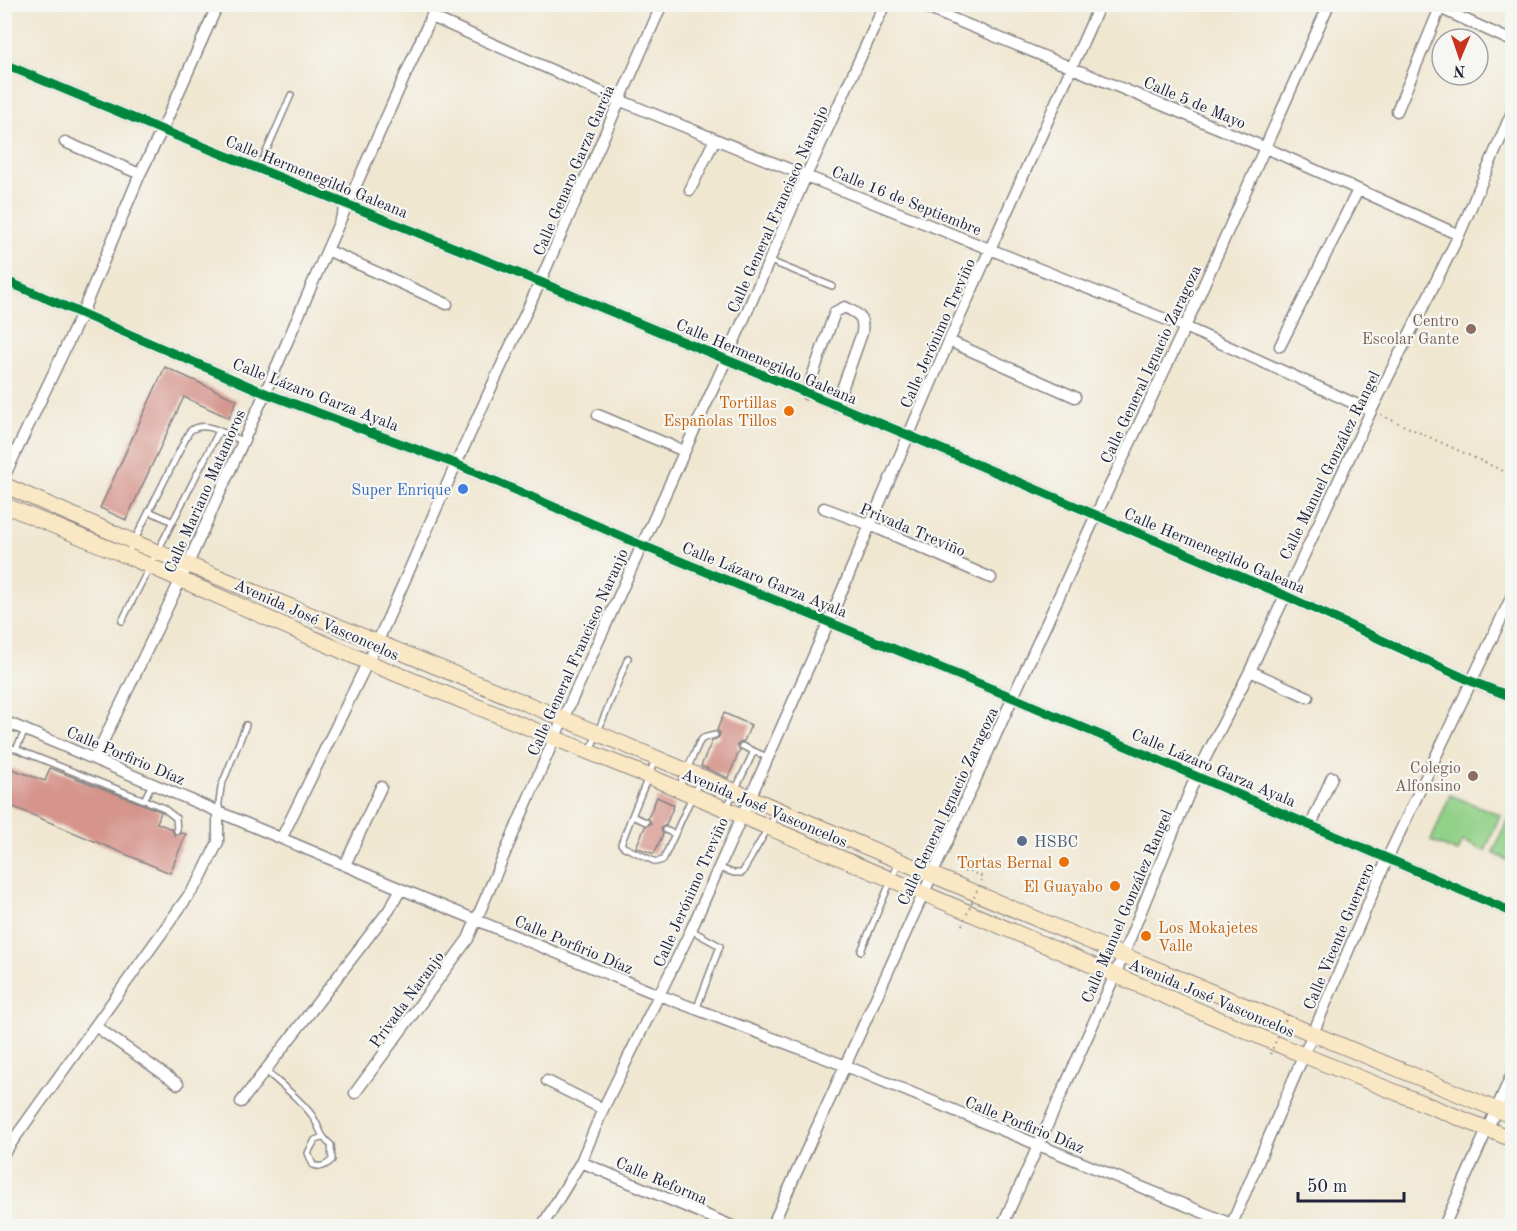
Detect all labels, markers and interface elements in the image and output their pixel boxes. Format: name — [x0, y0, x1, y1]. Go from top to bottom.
north arrow — [1430, 27, 1490, 87]
text: N — [1452, 62, 1466, 78]
street label: Calle 5 de Mayo — [1141, 75, 1248, 133]
street label: Calle Genaro Garza Garcia — [532, 83, 618, 259]
street label: Calle General Francisco Naranjo — [726, 104, 832, 316]
street label: Calle Hermenegildo Galeana — [223, 134, 410, 222]
street label: Calle 16 de Septiembre — [829, 164, 983, 239]
street label: Calle Jerónimo Treviño — [898, 256, 979, 411]
street label: Calle General Ignacio Zaragoza — [1099, 263, 1205, 466]
place label: Centro Escolar Gante — [1362, 314, 1459, 348]
street label: Calle Hermenegildo Galeana — [673, 317, 859, 408]
marker: Centro Escolar Gante — [1464, 322, 1478, 336]
street label: Calle Lázaro Garza Ayala — [230, 357, 401, 435]
street label: Calle Manuel González Rangel — [1278, 369, 1384, 563]
place label: Tortillas Españolas Tillos — [663, 396, 777, 430]
marker: Tortillas Españolas Tillos — [782, 404, 796, 418]
street label: Calle Mariano Matamoros — [162, 408, 249, 576]
marker: Super Enrique — [456, 482, 470, 496]
place label: Super Enrique — [351, 483, 451, 499]
street label: Privada Treviño — [857, 501, 967, 560]
street label: Calle Hermenegildo Galeana — [1121, 506, 1307, 597]
street label: Calle Lázaro Garza Ayala — [679, 540, 849, 621]
street label: Calle General Francisco Naranjo — [526, 547, 632, 759]
street label: Avenida José Vasconcelos — [231, 577, 401, 664]
street label: Calle General Ignacio Zaragoza — [896, 705, 1002, 908]
street label: Calle Porfirio Díaz — [64, 725, 187, 789]
street label: Calle Lázaro Garza Ayala — [1129, 727, 1298, 811]
place label: Colegio Alfonsino — [1395, 761, 1461, 795]
street label: Avenida José Vasconcelos — [679, 767, 849, 851]
marker: Colegio Alfonsino — [1466, 769, 1480, 783]
street label: Calle Manuel González Rangel — [1080, 808, 1176, 1006]
street label: Calle Jerónimo Treviño — [651, 815, 732, 970]
marker: HSBC — [1015, 834, 1029, 848]
place label: HSBC — [1034, 835, 1078, 851]
marker: Tortas Bernal — [1057, 855, 1071, 869]
place label: Tortas Bernal — [956, 856, 1052, 872]
street label: Calle Vicente Guerrero — [1302, 861, 1378, 1013]
marker: El Guayabo — [1108, 879, 1122, 893]
place label: El Guayabo — [1023, 880, 1103, 896]
street label: Calle Porfirio Díaz — [512, 914, 635, 978]
place label: Los Mokajetes Valle — [1158, 921, 1258, 955]
marker: Los Mokajetes Valle — [1139, 929, 1153, 943]
street label: Privada Naranjo — [367, 949, 448, 1051]
street label: Avenida José Vasconcelos — [1126, 957, 1296, 1041]
street label: Calle Porfirio Díaz — [962, 1095, 1086, 1157]
street label: Calle Reforma — [613, 1155, 710, 1208]
scale bar — [1298, 1165, 1404, 1203]
text: 50 m — [1307, 1178, 1347, 1196]

